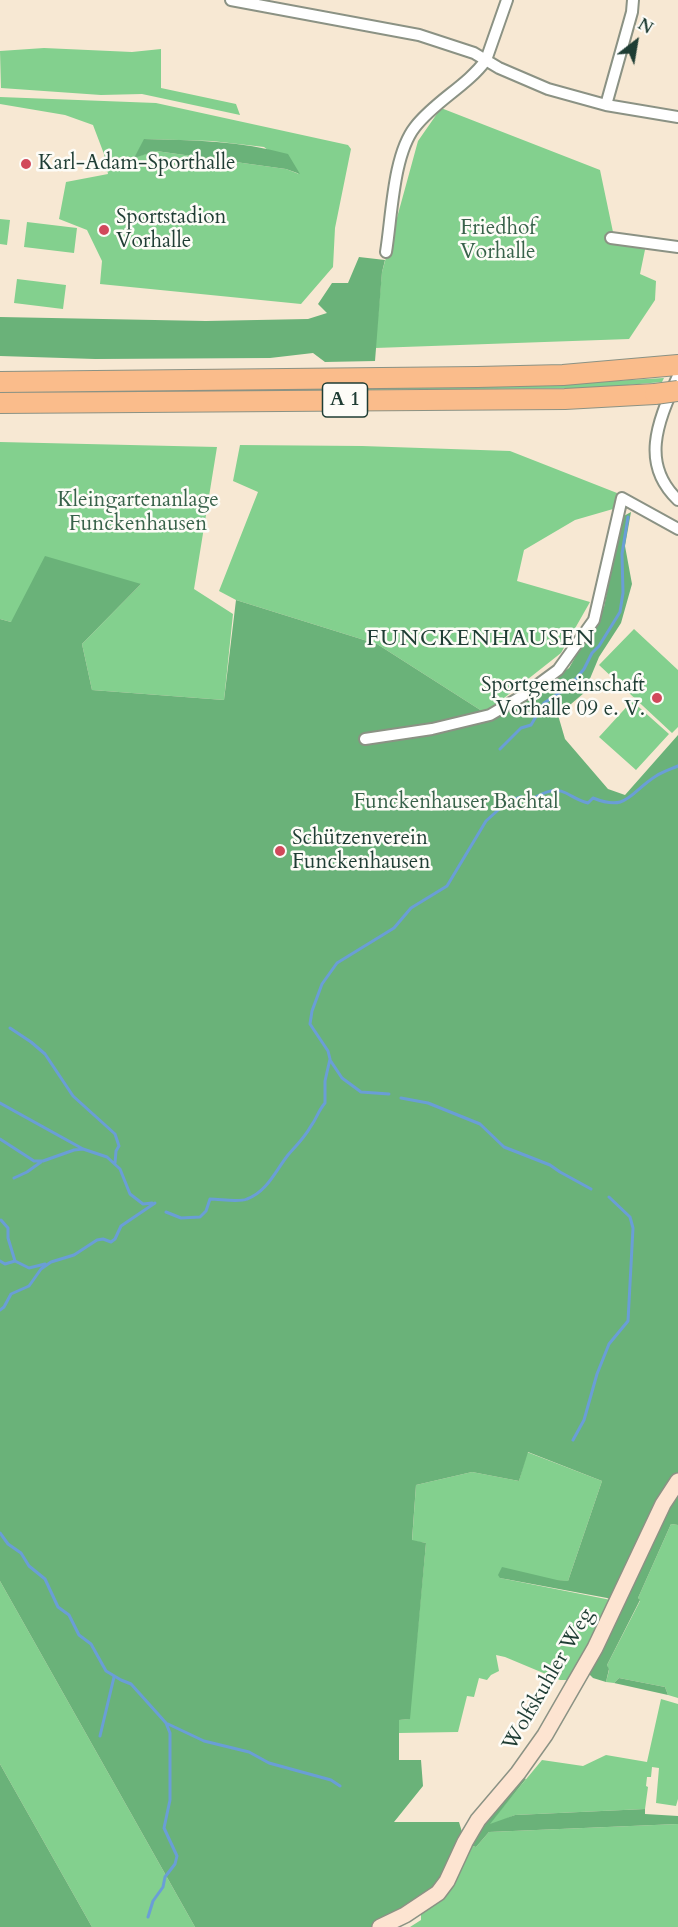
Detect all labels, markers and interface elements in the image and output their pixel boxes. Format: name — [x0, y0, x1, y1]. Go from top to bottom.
north arrow — [606, 12, 666, 72]
text: N — [634, 14, 657, 40]
place label: Karl-Adam-Sporthalle — [38, 151, 236, 177]
marker: Karl-Adam-Sporthalle — [19, 157, 33, 171]
place label: Sportstadion Vorhalle — [116, 205, 226, 255]
park label: Friedhof Vorhalle — [460, 216, 536, 266]
marker: Sportstadion Vorhalle — [97, 223, 111, 237]
road number: A 1 — [322, 383, 368, 417]
park label: Kleingartenanlage Funckenhausen — [57, 488, 219, 538]
district label: FUNCKENHAUSEN — [366, 627, 596, 653]
place label: Sportgemeinschaft Vorhalle 09 e. V. — [481, 673, 645, 723]
marker: Sportgemeinschaft Vorhalle 09 e. V. — [650, 691, 664, 705]
park label: Funckenhauser Bachtal — [353, 790, 559, 816]
place label: Schützenverein Funckenhausen — [292, 826, 430, 876]
marker: Schützenverein Funckenhausen — [273, 844, 287, 858]
street label: Wolfskuhler Weg — [498, 1604, 600, 1756]

